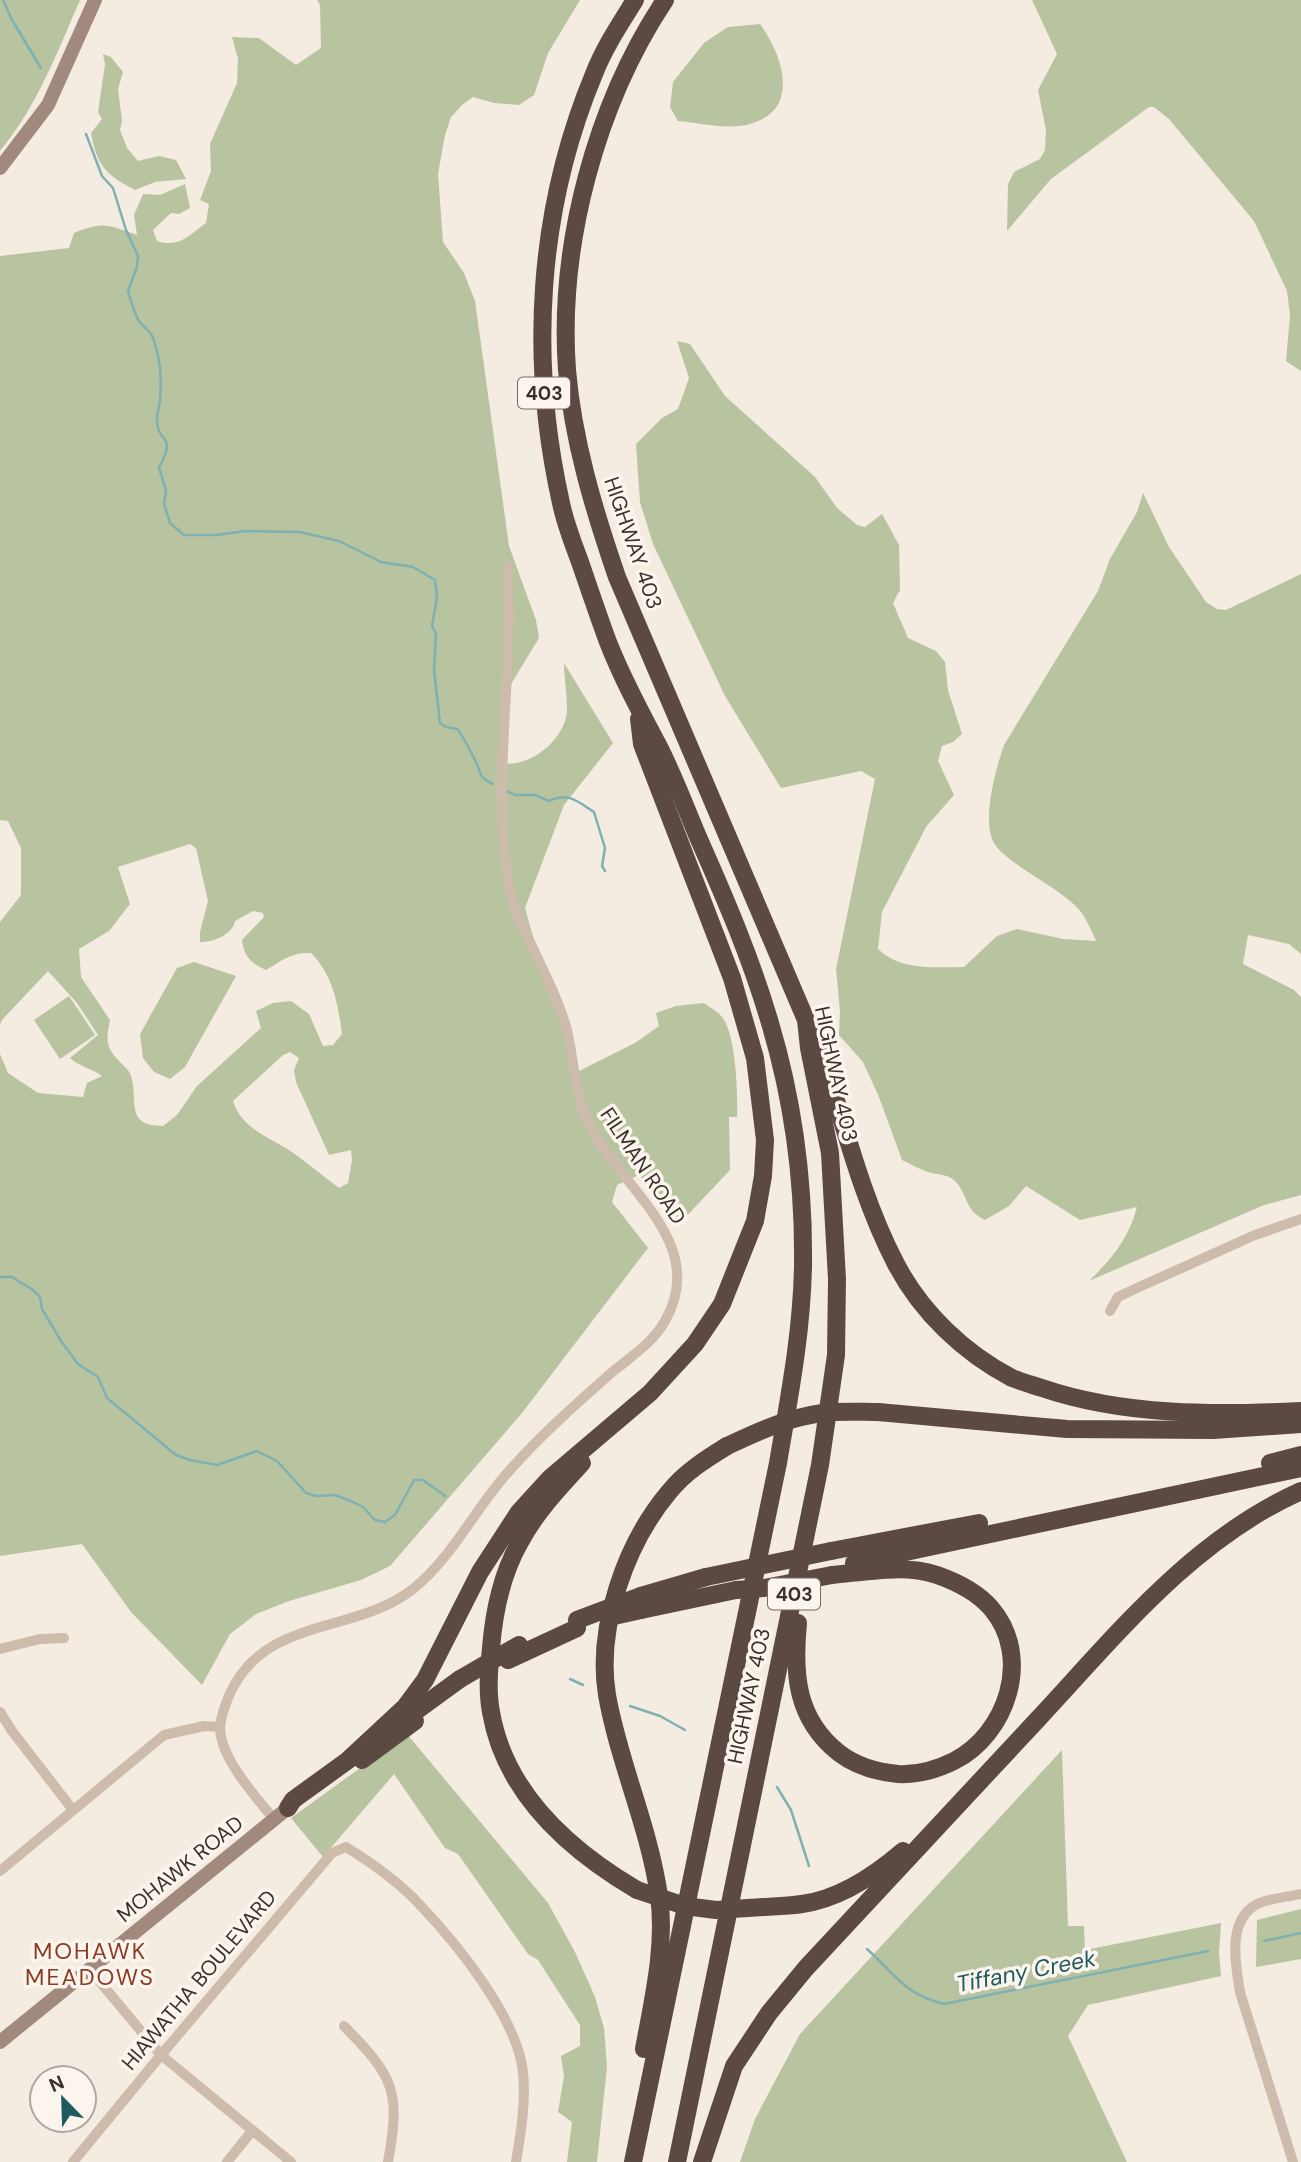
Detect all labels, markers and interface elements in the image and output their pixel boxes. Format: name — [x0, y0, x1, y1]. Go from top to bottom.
road number: 403 — [518, 378, 570, 408]
street label: HIGHWAY 403 — [597, 473, 669, 613]
street label: HIGHWAY 403 — [808, 1004, 864, 1144]
street label: FILMAN ROAD — [594, 1102, 692, 1230]
road number: 403 — [768, 1578, 820, 1610]
street label: HIGHWAY 403 — [721, 1626, 777, 1766]
street label: MOHAWK ROAD — [111, 1809, 249, 1929]
street label: HIAWATHA BOULEVARD — [115, 1884, 283, 2076]
district label: MOHAWK MEADOWS — [25, 1936, 155, 1992]
water label: Tiffany Creek — [954, 1943, 1098, 1999]
north arrow — [28, 2064, 98, 2134]
text: N — [45, 2070, 68, 2098]

